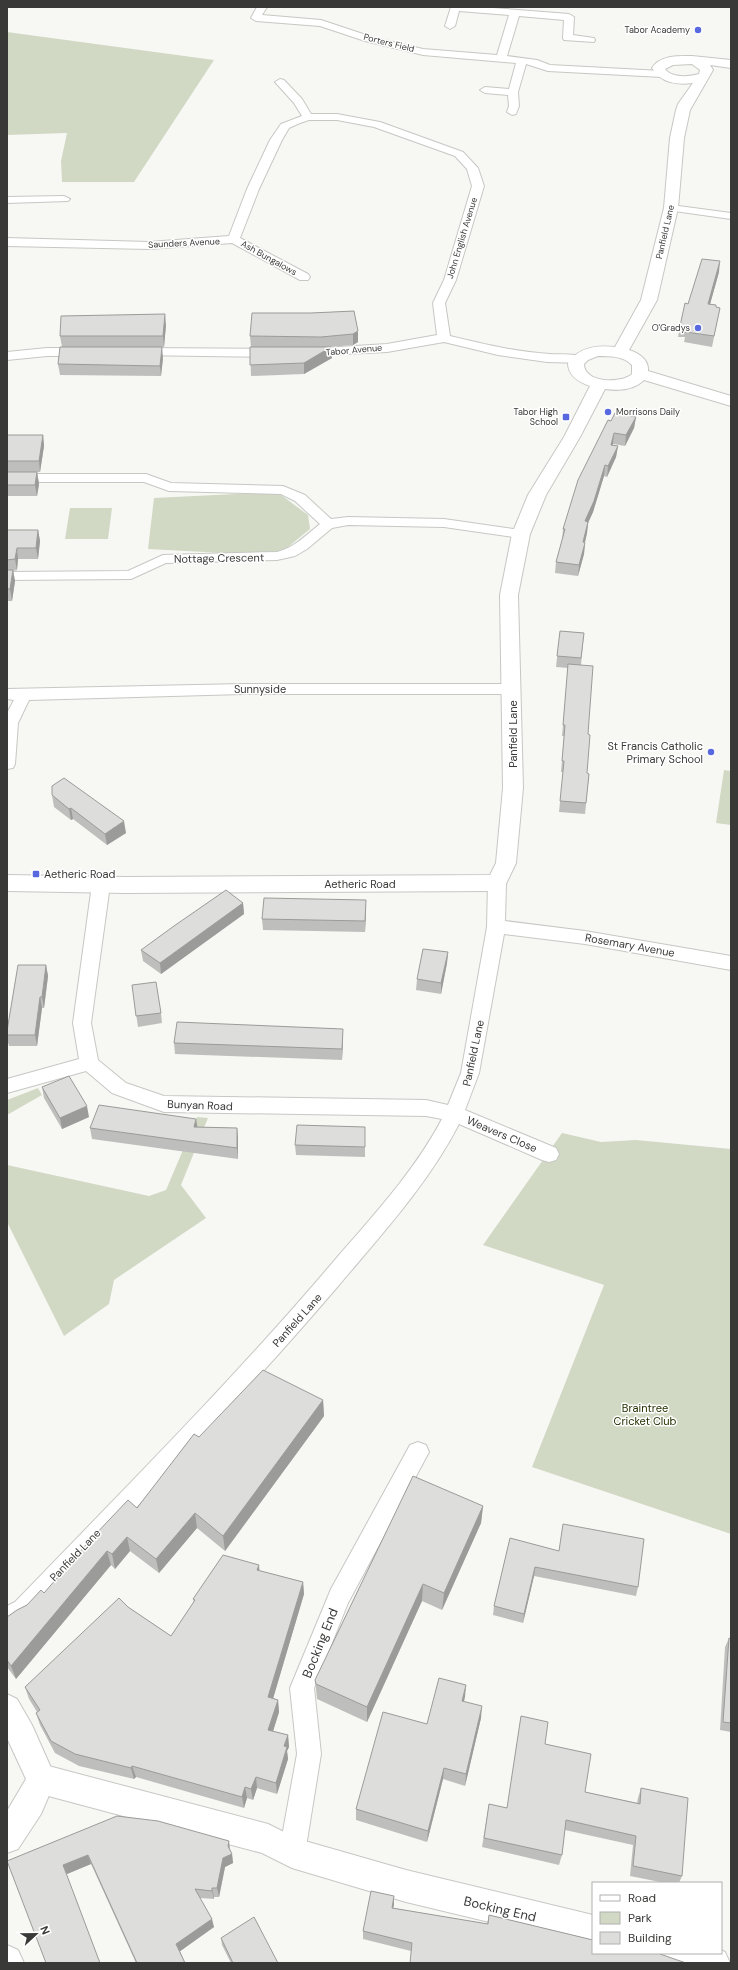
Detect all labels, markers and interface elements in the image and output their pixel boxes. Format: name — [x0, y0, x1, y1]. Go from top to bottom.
place label: Tabor Academy — [625, 24, 690, 36]
marker: Tabor Academy — [693, 25, 703, 35]
street label: Porters Field — [362, 31, 416, 55]
street label: John English Avenue — [444, 196, 480, 280]
street label: Panfield Lane — [653, 204, 677, 260]
street label: Saunders Avenue — [148, 235, 220, 251]
street label: Ash Bungalows — [239, 238, 300, 279]
place label: O'Gradys — [652, 322, 690, 334]
marker: O'Gradys — [693, 323, 703, 333]
street label: Tabor Avenue — [325, 342, 383, 358]
place label: Tabor High School — [514, 406, 558, 428]
place label: Morrisons Daily — [616, 406, 680, 418]
marker: Morrisons Daily — [603, 407, 613, 417]
marker: Tabor High School — [561, 412, 571, 422]
street label: Nottage Crescent — [174, 550, 264, 566]
street label: Sunnyside — [234, 682, 286, 696]
street label: Panfield Lane — [506, 700, 520, 768]
place label: St Francis Catholic Primary School — [607, 739, 703, 766]
marker: St Francis Catholic Primary School — [706, 747, 716, 757]
place label: Aetheric Road — [44, 867, 116, 881]
marker: Aetheric Road — [31, 869, 41, 879]
street label: Aetheric Road — [324, 877, 396, 891]
street label: Rosemary Avenue — [584, 930, 676, 960]
street label: Panfield Lane — [459, 1019, 487, 1087]
street label: Bunyan Road — [167, 1097, 233, 1113]
street label: Weavers Close — [465, 1113, 539, 1155]
street label: Panfield Lane — [269, 1290, 325, 1350]
park label: Braintree Cricket Club — [614, 1401, 677, 1428]
street label: Panfield Lane — [47, 1526, 103, 1584]
street label: Bocking End — [298, 1606, 342, 1680]
legend — [592, 1882, 722, 1954]
text: Road — [628, 1890, 656, 1906]
street label: Bocking End — [462, 1892, 538, 1926]
text: Park — [628, 1910, 652, 1926]
north arrow — [16, 1914, 56, 1954]
text: N — [37, 1924, 53, 1937]
text: Building — [628, 1930, 672, 1946]

